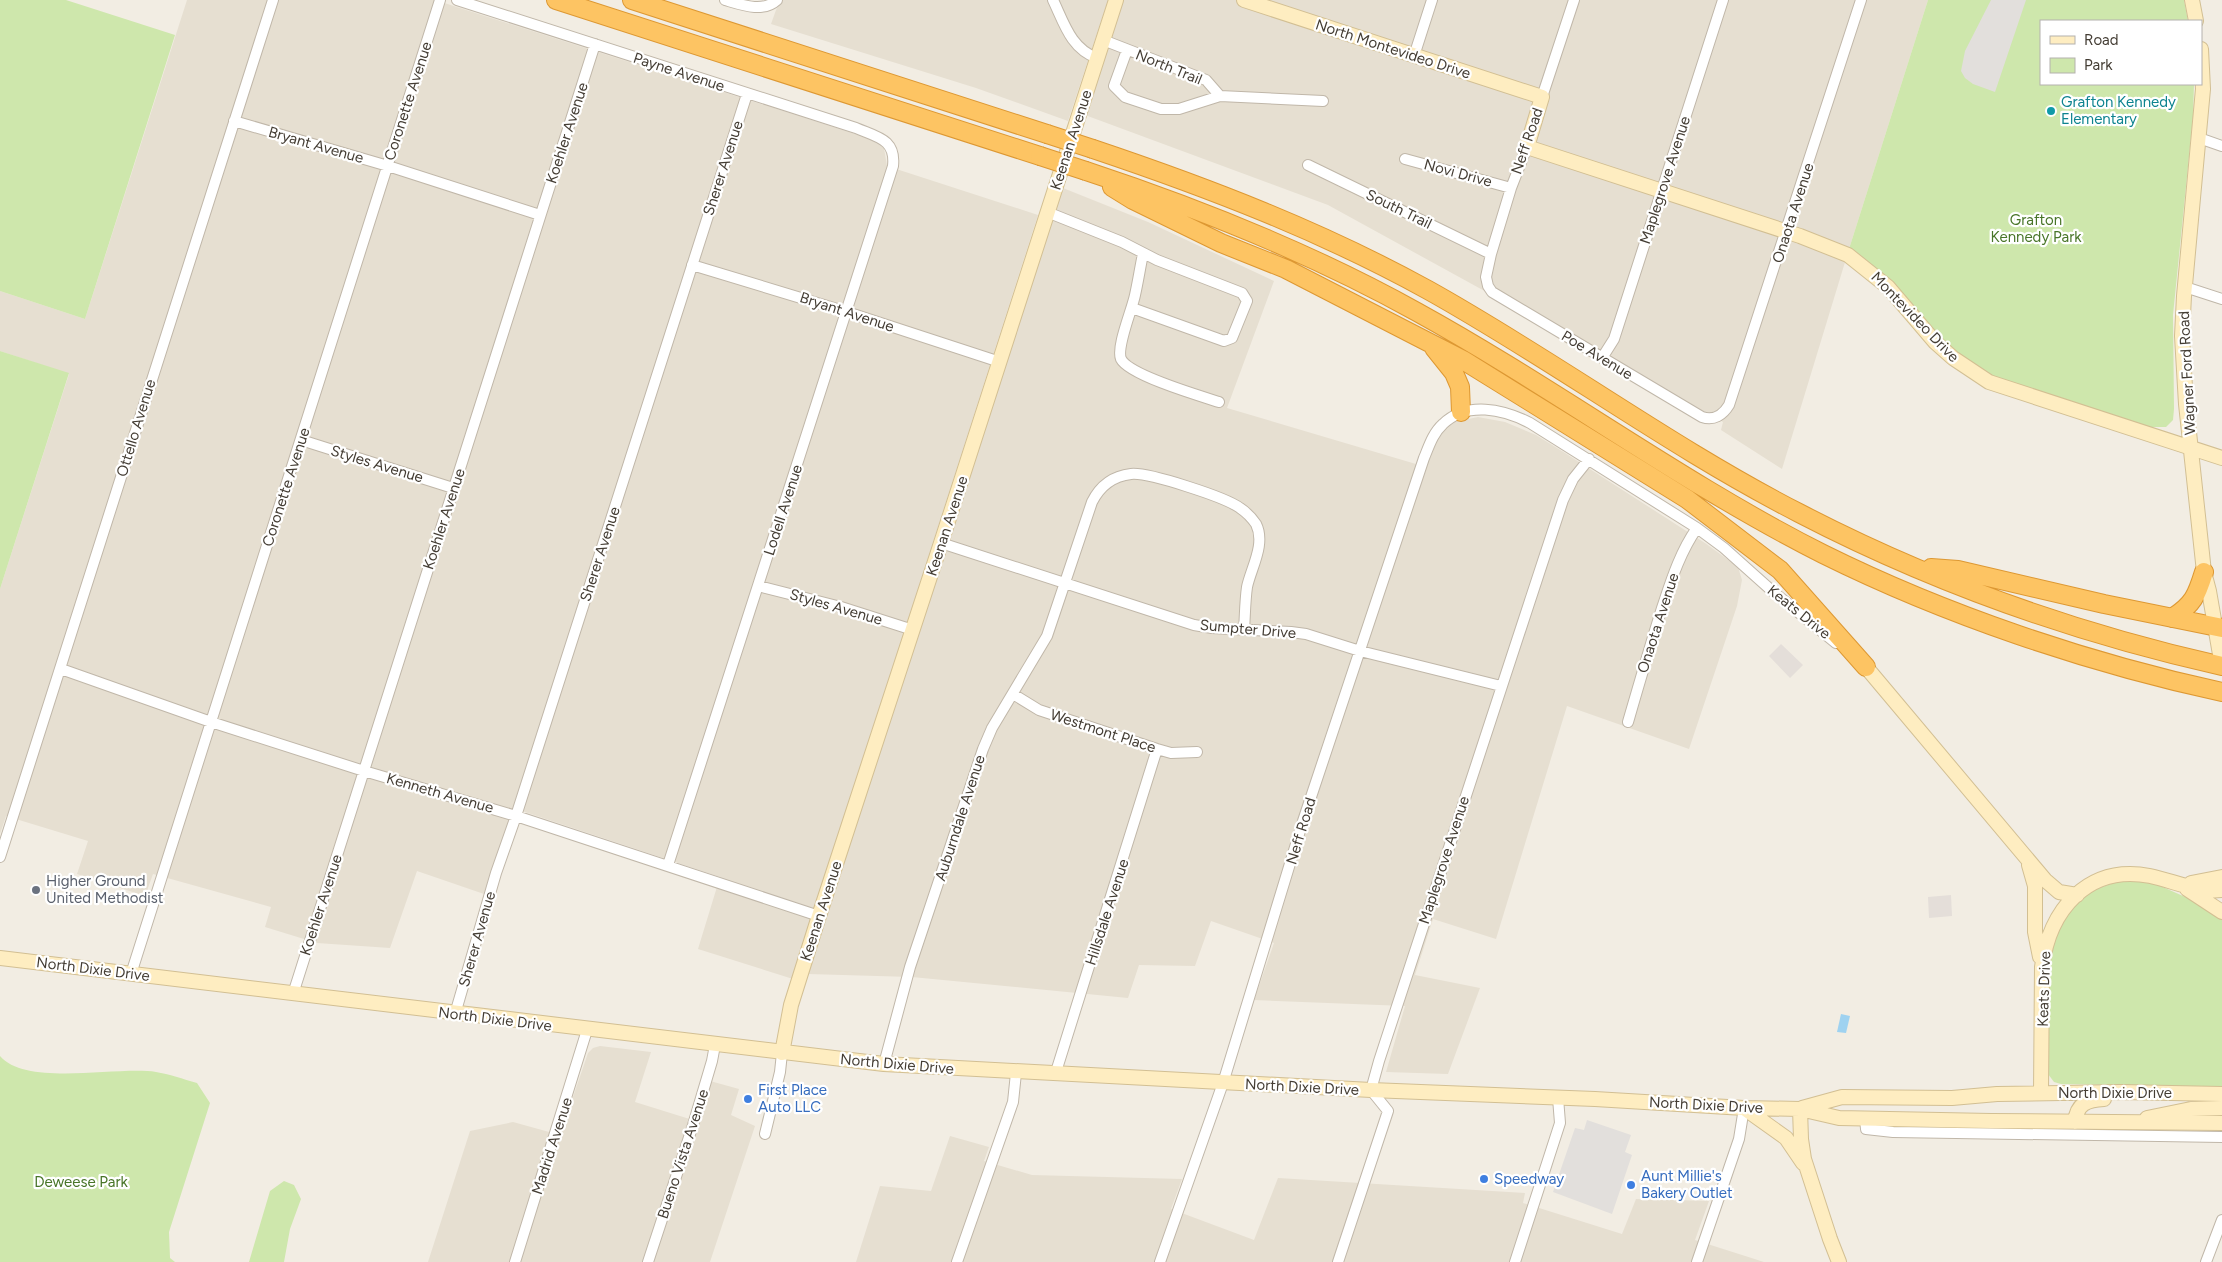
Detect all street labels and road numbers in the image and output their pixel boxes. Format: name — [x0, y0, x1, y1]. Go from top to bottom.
street label: North Montevideo Drive — [1313, 15, 1473, 83]
street label: Coronette Avenue — [380, 39, 436, 163]
street label: North Trail — [1133, 46, 1205, 88]
street label: Payne Avenue — [631, 49, 727, 95]
street label: Koehler Avenue — [542, 80, 592, 186]
street label: Keenan Avenue — [1046, 88, 1096, 192]
street label: Neff Road — [1507, 105, 1547, 177]
street label: Maplegrove Avenue — [1636, 114, 1694, 246]
street label: Sherer Avenue — [699, 118, 747, 218]
street label: Bryant Avenue — [266, 123, 366, 167]
street label: Novi Drive — [1422, 155, 1494, 191]
street label: Onaota Avenue — [1768, 161, 1818, 265]
street label: South Trail — [1363, 185, 1435, 233]
street label: Montevideo Drive — [1867, 268, 1963, 366]
street label: Bryant Avenue — [798, 288, 896, 336]
street label: Wagner Ford Road — [2175, 310, 2199, 436]
street label: Poe Avenue — [1558, 327, 1636, 383]
street label: Ottello Avenue — [113, 377, 159, 479]
street label: Coronette Avenue — [258, 425, 314, 549]
street label: Styles Avenue — [329, 441, 425, 487]
street label: Lodell Avenue — [760, 462, 806, 558]
street label: Koehler Avenue — [419, 466, 469, 572]
street label: Keenan Avenue — [922, 474, 972, 578]
street label: Sherer Avenue — [576, 504, 624, 604]
street label: Onaota Avenue — [1633, 571, 1683, 675]
street label: Keats Drive — [1764, 581, 1834, 643]
street label: Styles Avenue — [788, 585, 884, 629]
street label: Sumpter Drive — [1199, 616, 1297, 642]
street label: Westmont Place — [1048, 705, 1158, 757]
street label: Auburndale Avenue — [931, 753, 989, 883]
street label: Kenneth Avenue — [384, 769, 496, 817]
street label: Maplegrove Avenue — [1415, 794, 1473, 926]
street label: Neff Road — [1282, 795, 1320, 867]
street label: Koehler Avenue — [296, 852, 346, 958]
street label: Hillsdale Avenue — [1081, 857, 1133, 967]
street label: Keenan Avenue — [796, 859, 846, 963]
street label: Sherer Avenue — [455, 889, 499, 989]
street label: Keats Drive — [2034, 951, 2054, 1027]
street label: North Dixie Drive — [35, 953, 151, 985]
street label: North Dixie Drive — [437, 1003, 553, 1035]
street label: North Dixie Drive — [839, 1050, 955, 1078]
street label: North Dixie Drive — [1245, 1075, 1359, 1099]
street label: North Dixie Drive — [2058, 1084, 2172, 1102]
street label: Bueno Vista Avenue — [654, 1087, 712, 1221]
street label: North Dixie Drive — [1649, 1093, 1763, 1117]
street label: Madrid Avenue — [528, 1095, 576, 1197]

